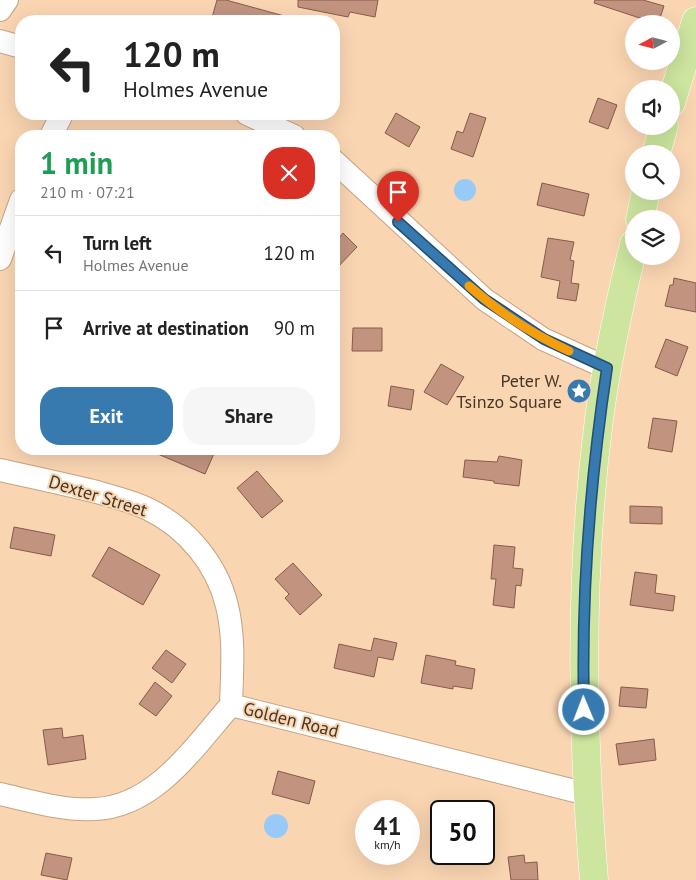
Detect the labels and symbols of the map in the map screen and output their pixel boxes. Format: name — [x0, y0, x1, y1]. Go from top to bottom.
north arrow — [625, 15, 680, 70]
pin — [377, 171, 419, 222]
place label: Peter W. Tsinzo Square — [456, 369, 562, 413]
place icon: Peter W. Tsinzo Square — [566, 378, 592, 404]
street label: Dexter Street — [46, 470, 150, 521]
position arrow — [557, 683, 609, 735]
street label: Golden Road — [241, 697, 341, 742]
speed limit sign: 50 — [430, 800, 495, 865]

